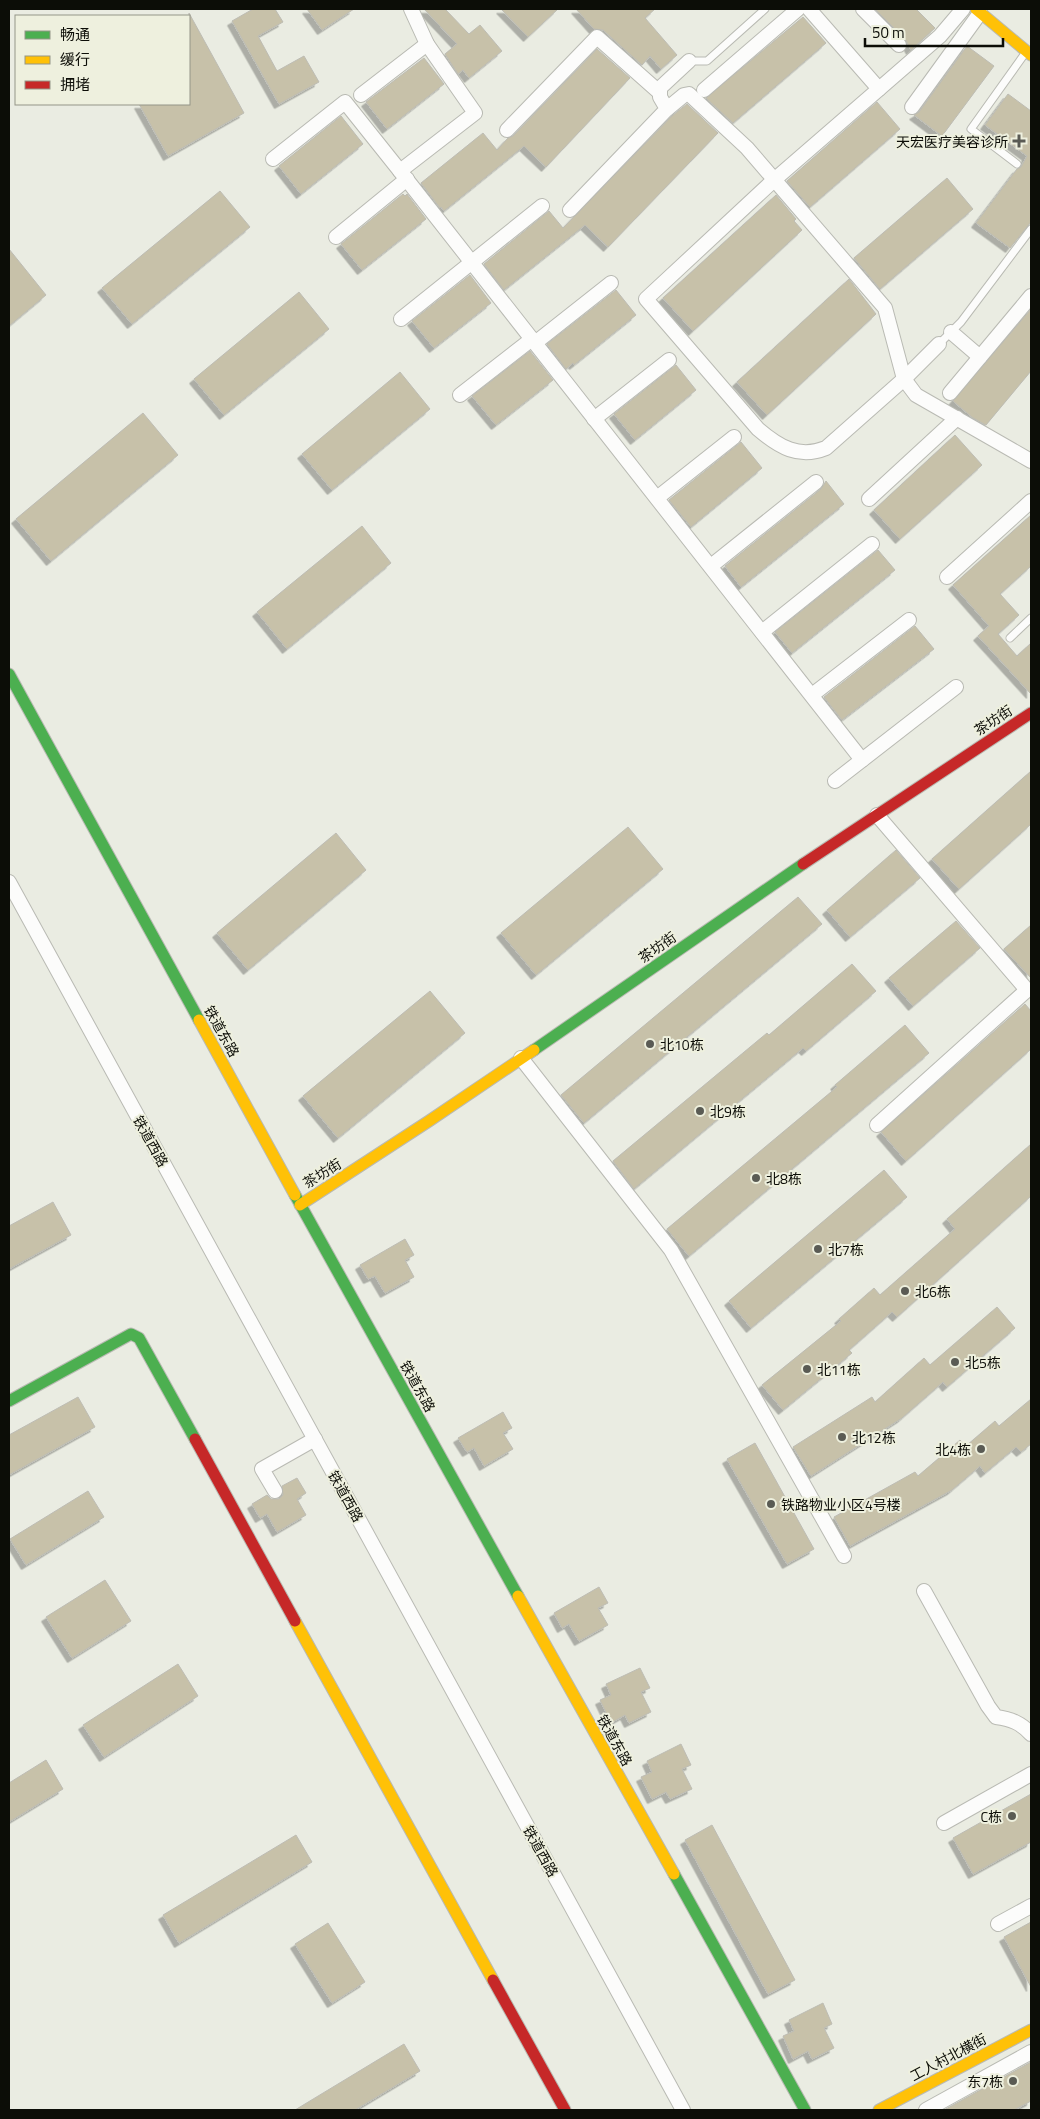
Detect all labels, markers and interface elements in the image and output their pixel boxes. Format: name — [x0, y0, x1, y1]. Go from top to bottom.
legend — [15, 15, 190, 105]
scale bar — [865, 15, 1002, 47]
text: 50 m — [872, 21, 905, 44]
text: 畅通 — [60, 23, 90, 46]
text: 缓行 — [60, 48, 90, 71]
text: 拥堵 — [60, 73, 90, 96]
place label: 天宏医疗美容诊所 — [896, 131, 1008, 152]
marker: 天宏医疗美容诊所 — [1012, 134, 1026, 148]
street label: 茶坊街 — [970, 700, 1016, 740]
street label: 茶坊街 — [634, 926, 680, 968]
street label: 铁道东路 — [199, 1001, 245, 1061]
place label: 北10栋 — [660, 1034, 704, 1055]
marker: 北10栋 — [644, 1038, 656, 1050]
place label: 北9栋 — [710, 1101, 746, 1122]
marker: 北9栋 — [694, 1105, 706, 1117]
street label: 铁道西路 — [128, 1111, 174, 1171]
street label: 茶坊街 — [299, 1153, 345, 1193]
place label: 北8栋 — [766, 1168, 802, 1189]
marker: 北8栋 — [750, 1172, 762, 1184]
place label: 北7栋 — [828, 1239, 864, 1260]
marker: 北7栋 — [812, 1243, 824, 1255]
place label: 北6栋 — [915, 1281, 951, 1302]
marker: 北6栋 — [899, 1285, 911, 1297]
place label: 北5栋 — [965, 1352, 1001, 1373]
street label: 铁道东路 — [395, 1356, 441, 1416]
marker: 北5栋 — [949, 1356, 961, 1368]
place label: 北11栋 — [817, 1359, 861, 1380]
marker: 北11栋 — [801, 1363, 813, 1375]
place label: 北12栋 — [852, 1427, 896, 1448]
marker: 北12栋 — [836, 1431, 848, 1443]
place label: 北4栋 — [935, 1439, 971, 1460]
marker: 北4栋 — [975, 1443, 987, 1455]
street label: 铁道西路 — [323, 1466, 369, 1526]
place label: 铁路物业小区4号楼 — [781, 1494, 901, 1515]
marker: 铁路物业小区4号楼 — [765, 1498, 777, 1510]
street label: 铁道东路 — [592, 1710, 638, 1770]
place label: C栋 — [980, 1806, 1002, 1827]
marker: C栋 — [1006, 1810, 1018, 1822]
street label: 铁道西路 — [518, 1821, 564, 1881]
street label: 工人村北横街 — [906, 2028, 990, 2086]
place label: 东7栋 — [967, 2071, 1003, 2092]
marker: 东7栋 — [1007, 2075, 1019, 2087]

